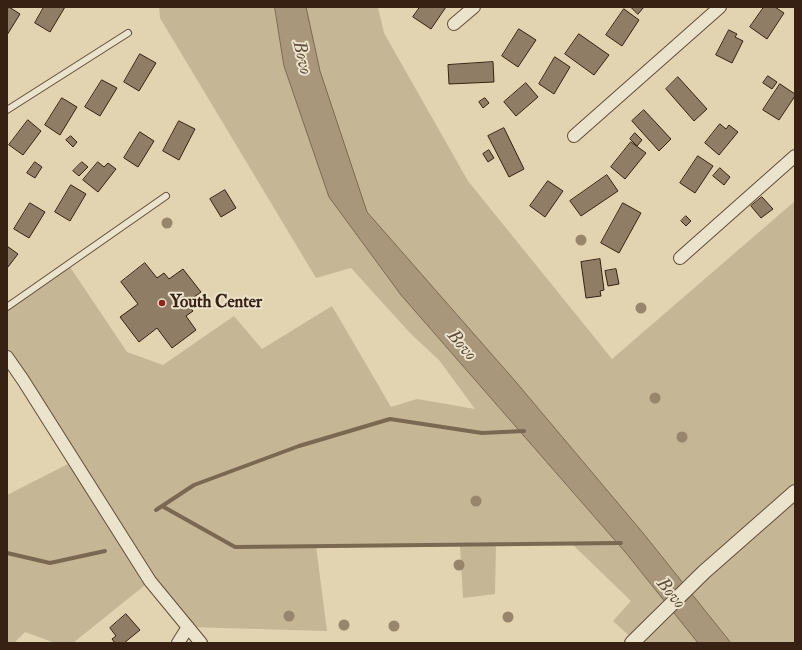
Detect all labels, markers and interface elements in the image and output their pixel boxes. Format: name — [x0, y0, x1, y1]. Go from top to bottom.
water label: Bovo — [287, 39, 315, 77]
place label: Youth Center — [170, 293, 262, 313]
marker: Youth Center — [157, 298, 167, 308]
water label: Bovo — [442, 326, 480, 366]
water label: Bovo — [651, 574, 689, 614]

